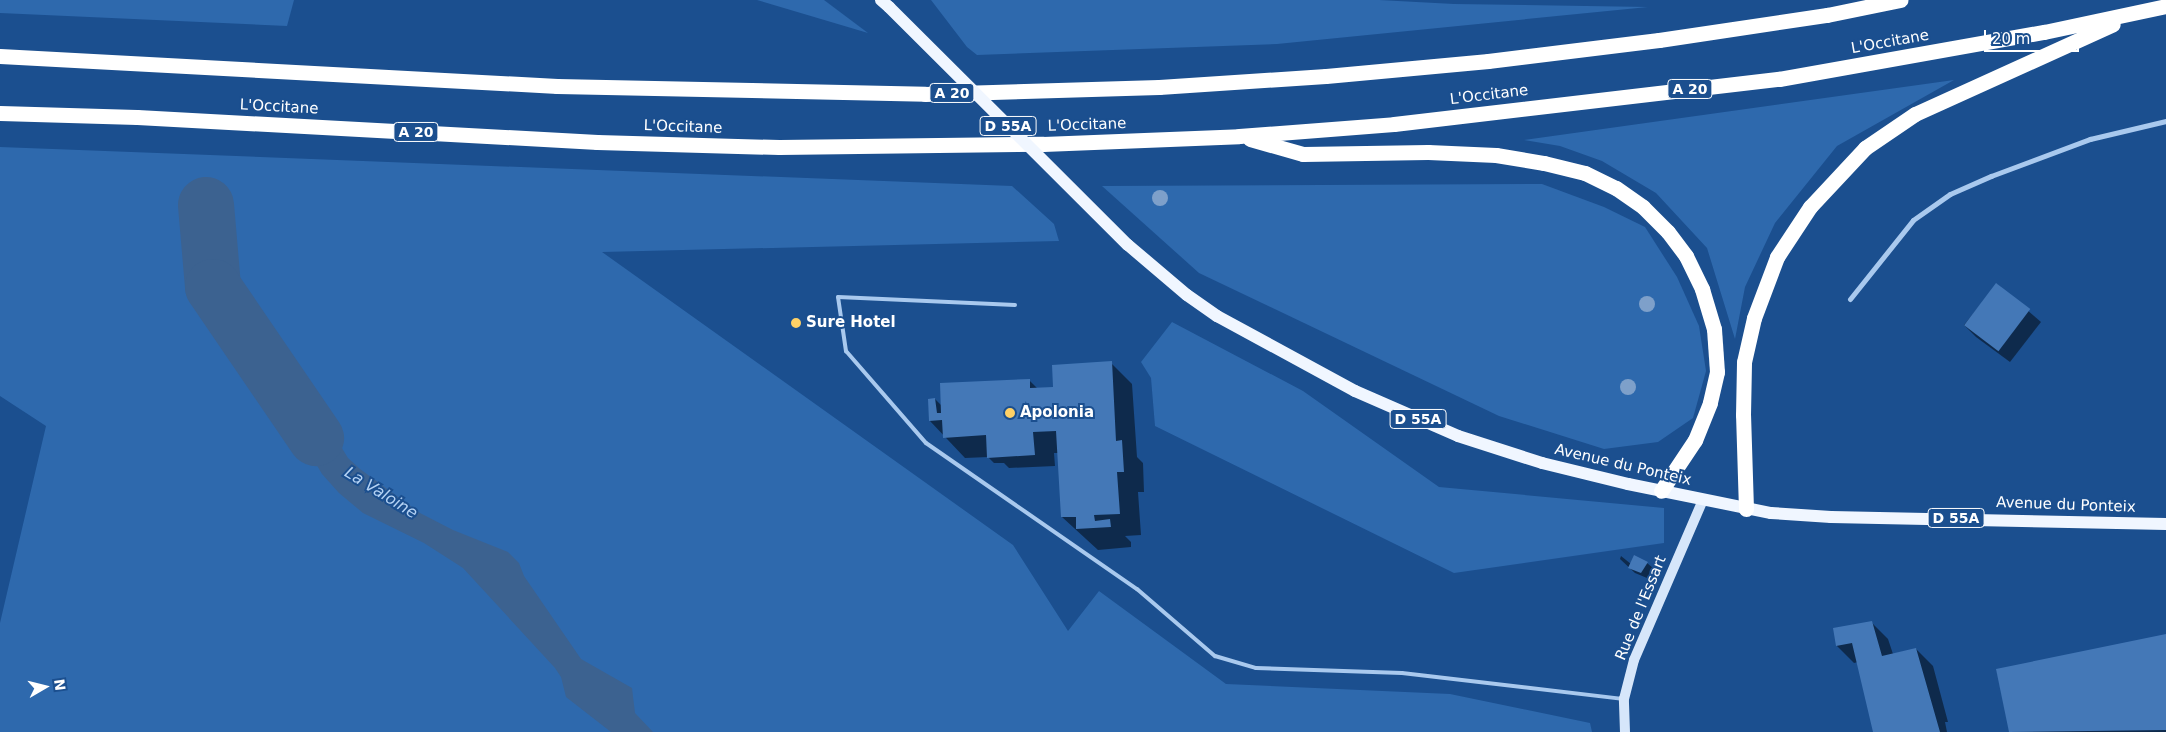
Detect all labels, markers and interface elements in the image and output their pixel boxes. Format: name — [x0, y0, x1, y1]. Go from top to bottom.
scale bar — [1986, 20, 2081, 52]
street label: L'Occitane — [1850, 26, 1930, 58]
text: 20 m — [1992, 30, 2030, 48]
road number: A 20 — [1666, 78, 1714, 100]
street label: L'Occitane — [1449, 81, 1529, 109]
road number: A 20 — [928, 82, 976, 105]
street label: L'Occitane — [239, 96, 319, 118]
road number: D 55A — [979, 114, 1037, 138]
street label: L'Occitane — [1047, 115, 1127, 135]
street label: L'Occitane — [643, 117, 723, 137]
road number: A 20 — [392, 120, 440, 144]
place label: Sure Hotel — [806, 314, 896, 332]
marker: Sure Hotel — [790, 317, 802, 329]
place label: Apolonia — [1020, 404, 1094, 422]
marker: Apolonia — [1004, 407, 1016, 419]
road number: D 55A — [1389, 408, 1447, 430]
street label: Avenue du Ponteix — [1553, 441, 1693, 489]
water label: La Valoine — [341, 463, 421, 523]
street label: Avenue du Ponteix — [1996, 494, 2136, 516]
road number: D 55A — [1927, 506, 1985, 530]
street label: Rue de l'Essart — [1612, 553, 1670, 663]
north arrow — [20, 662, 70, 712]
text: N — [51, 678, 69, 692]

